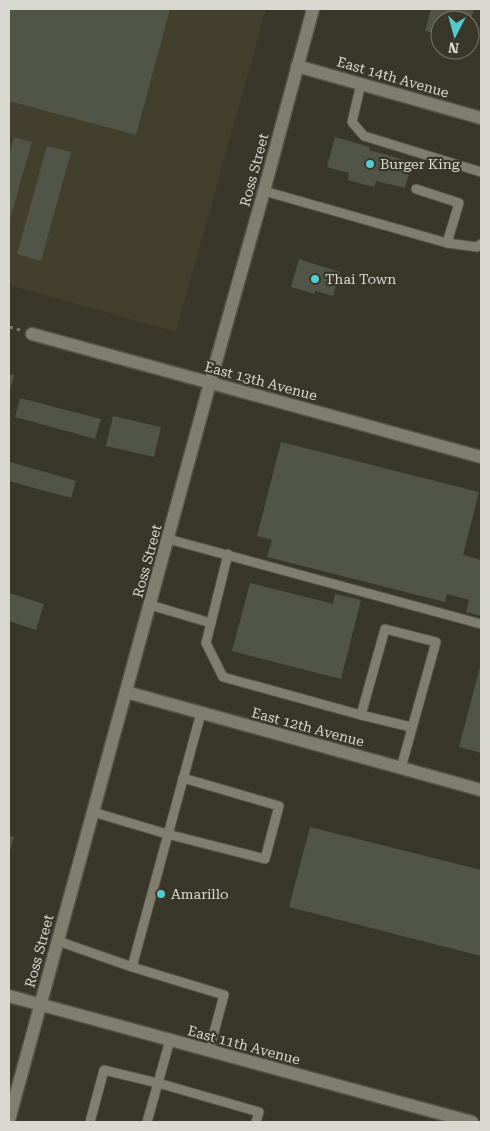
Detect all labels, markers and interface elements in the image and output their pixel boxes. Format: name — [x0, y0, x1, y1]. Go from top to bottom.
north arrow — [430, 10, 480, 60]
text: N — [447, 39, 460, 56]
street label: East 14th Avenue — [335, 53, 451, 101]
street label: Ross Street — [237, 132, 271, 208]
place label: Burger King — [380, 156, 460, 172]
marker: Burger King — [364, 158, 376, 170]
place label: Thai Town — [325, 271, 396, 287]
marker: Thai Town — [309, 273, 321, 285]
street label: East 13th Avenue — [203, 358, 319, 404]
street label: Ross Street — [130, 523, 164, 599]
street label: East 12th Avenue — [250, 704, 366, 750]
place label: Amarillo — [171, 886, 229, 902]
marker: Amarillo — [155, 888, 167, 900]
street label: Ross Street — [22, 913, 56, 989]
street label: East 11th Avenue — [186, 1022, 302, 1068]

